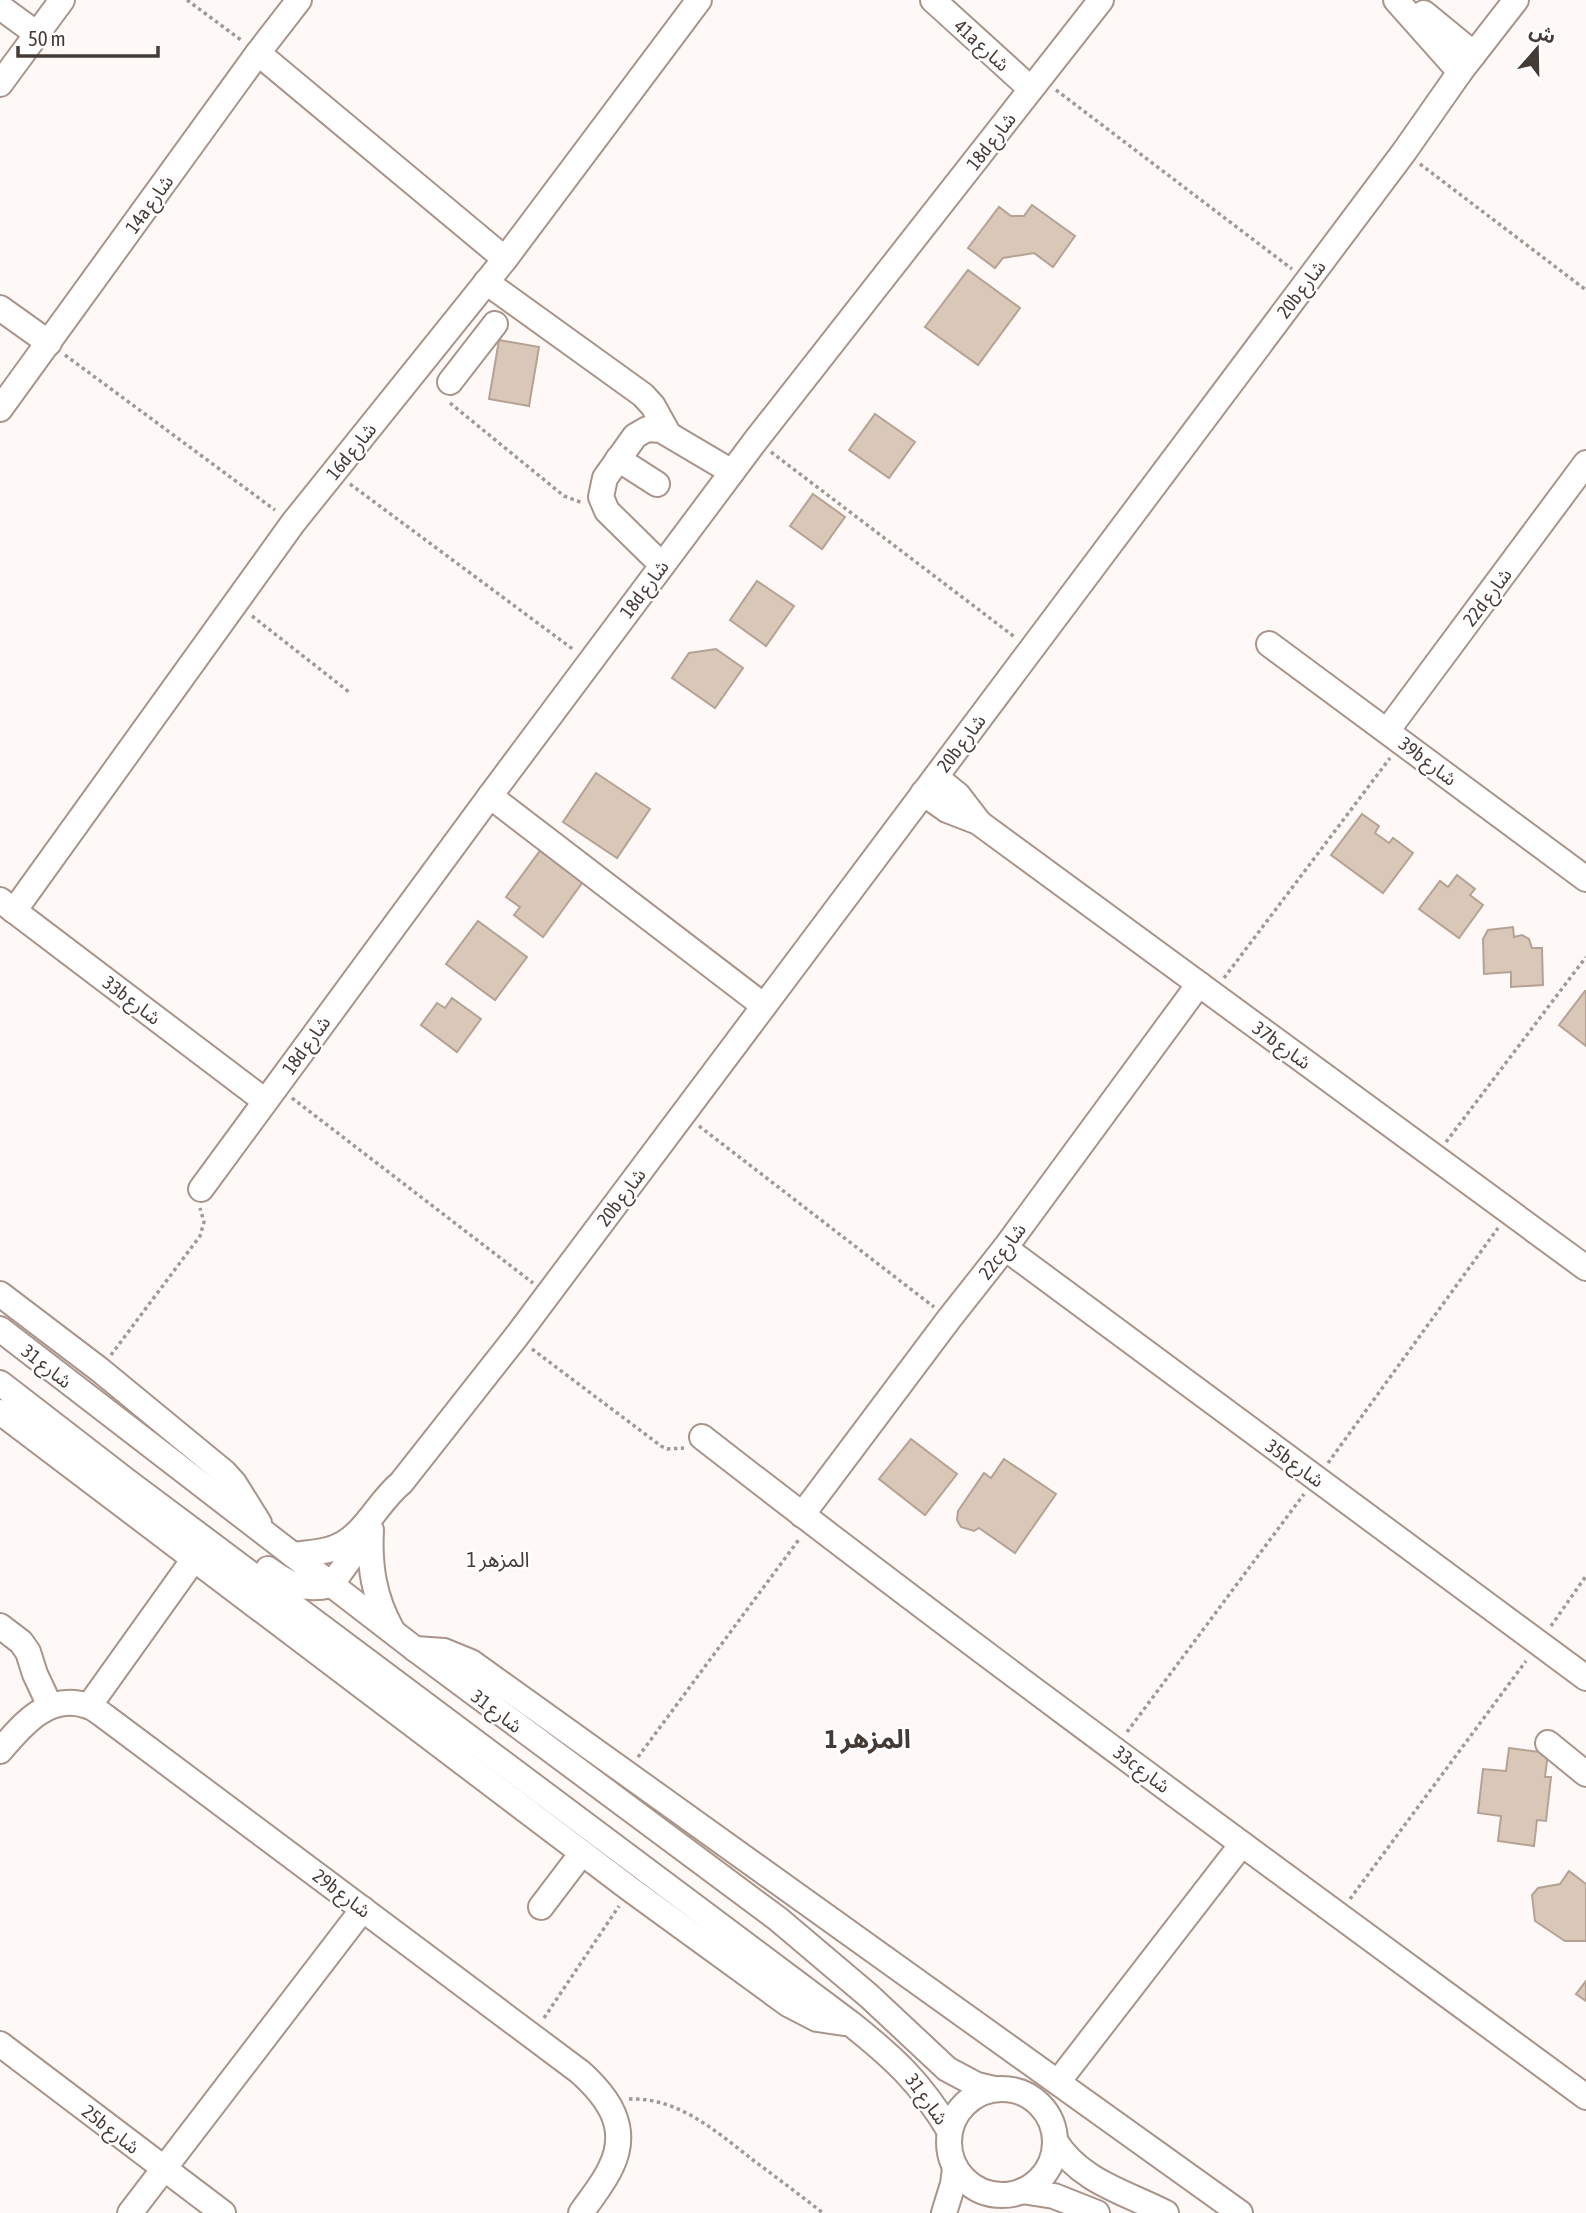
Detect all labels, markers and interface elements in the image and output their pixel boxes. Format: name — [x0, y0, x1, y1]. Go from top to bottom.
scale bar — [18, 14, 158, 58]
north arrow — [1502, 14, 1572, 84]
street label: 41a شارع — [948, 15, 1014, 78]
text: ش — [1527, 18, 1559, 48]
text: 50 m — [28, 26, 66, 50]
street label: 18d شارع — [962, 108, 1023, 176]
street label: 14a شارع — [121, 171, 180, 239]
street label: 20b شارع — [1272, 256, 1332, 324]
street label: 16d شارع — [322, 418, 383, 486]
street label: 18d شارع — [615, 556, 675, 624]
street label: 22d شارع — [1458, 564, 1518, 632]
street label: 20b شارع — [932, 710, 992, 778]
street label: 39b شارع — [1393, 732, 1461, 792]
street label: 33b شارع — [97, 971, 165, 1031]
street label: 18d شارع — [278, 1012, 337, 1080]
street label: 37b شارع — [1247, 1017, 1315, 1076]
street label: 20b شارع — [592, 1164, 652, 1232]
street label: 22c شارع — [974, 1219, 1033, 1285]
street label: شارع 31 — [16, 1340, 76, 1395]
street label: 35b شارع — [1260, 1435, 1328, 1494]
district label: المزهر 1 — [466, 1547, 530, 1572]
street label: شارع 31 — [466, 1685, 527, 1739]
district label: المزهر 1 — [825, 1724, 911, 1754]
street label: 33c شارع — [1108, 1741, 1174, 1800]
street label: 29b شارع — [307, 1864, 375, 1924]
street label: شارع 31 — [899, 2069, 953, 2130]
street label: 25b شارع — [76, 2100, 144, 2161]

